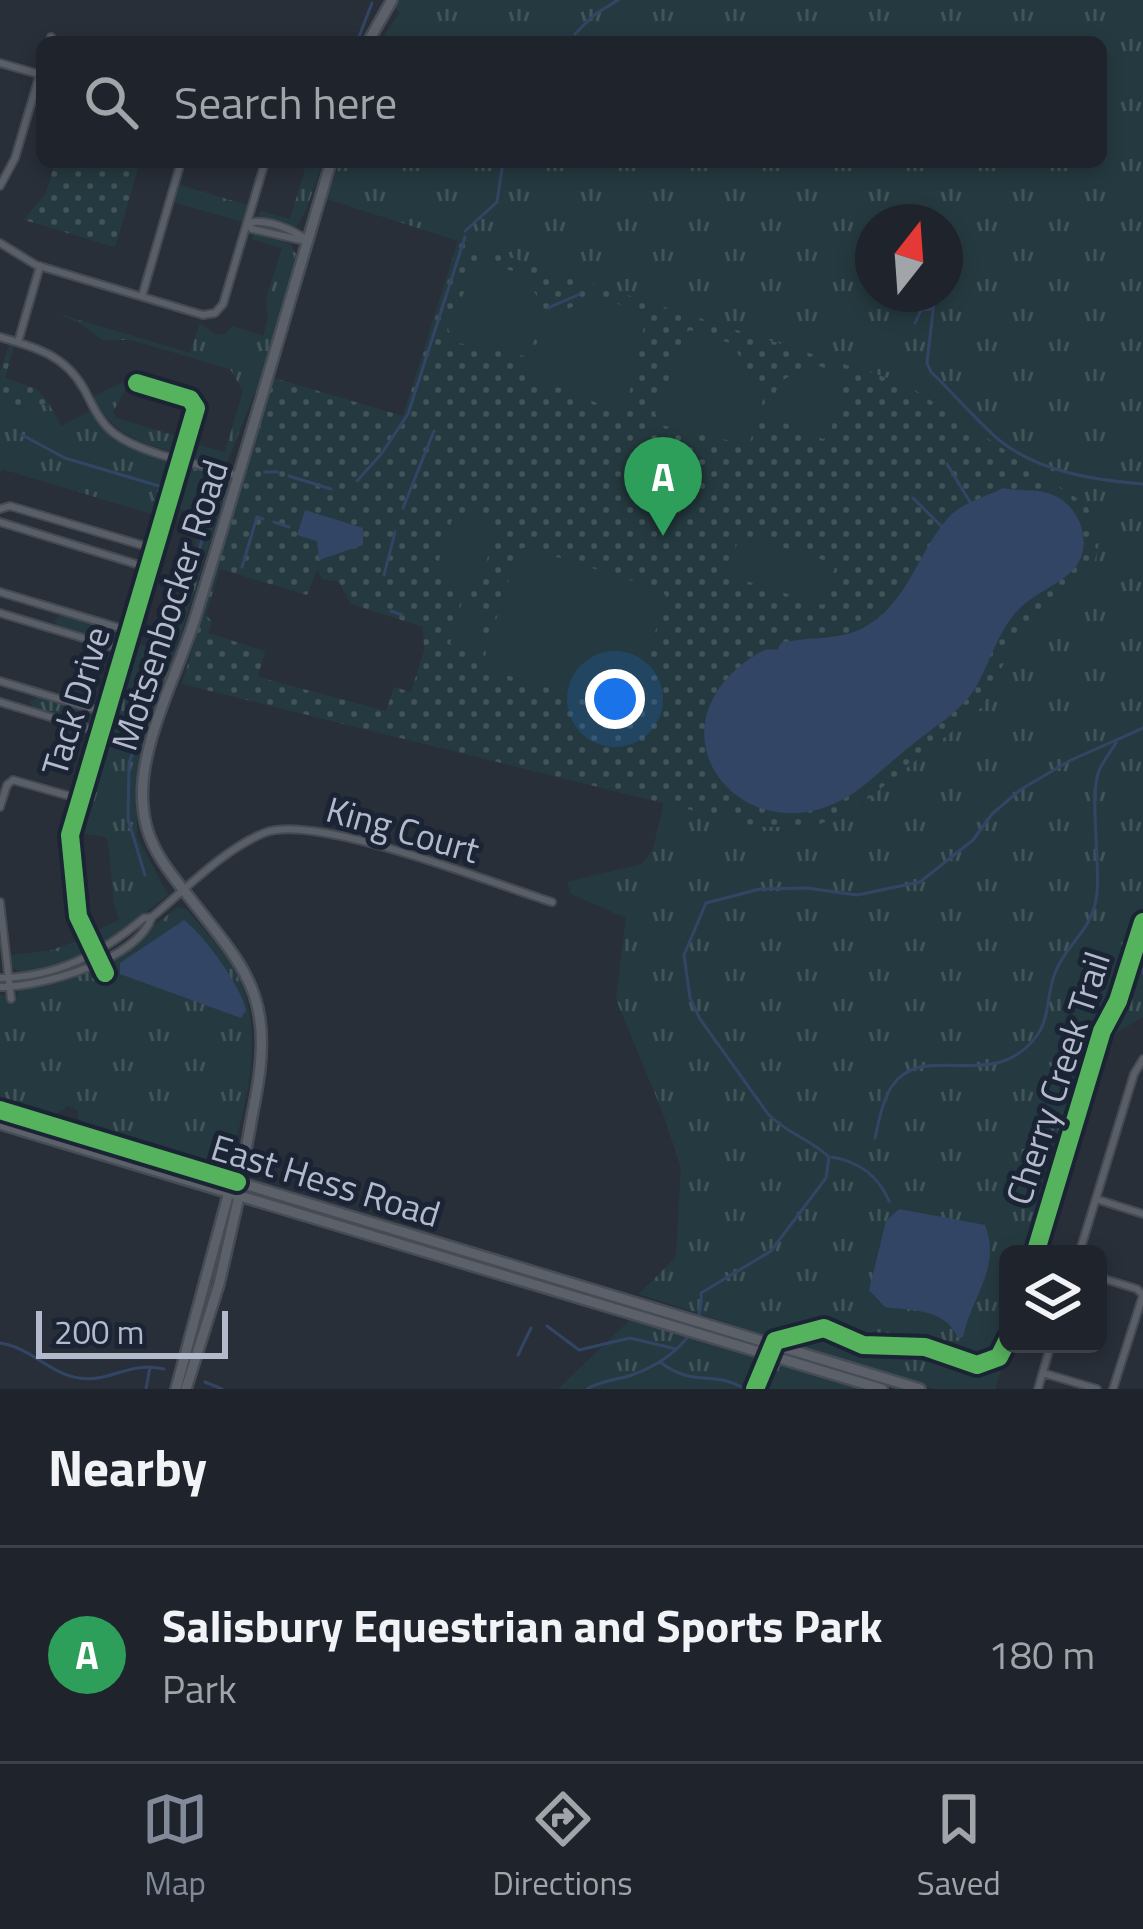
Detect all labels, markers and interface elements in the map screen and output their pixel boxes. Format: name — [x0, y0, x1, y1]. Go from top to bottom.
search box — [36, 36, 1107, 168]
text: Search here — [174, 68, 397, 136]
icon: search — [78, 69, 144, 135]
north arrow — [855, 204, 963, 312]
pin: A — [624, 437, 702, 536]
street label: Motsenbocker Road — [96, 453, 242, 757]
street label: Tack Drive — [26, 620, 124, 782]
your location — [585, 669, 645, 729]
street label: King Court — [320, 781, 486, 877]
street label: Cherry Creek Trail — [990, 944, 1124, 1212]
street label: East Hess Road — [205, 1119, 447, 1241]
map controls — [999, 1245, 1107, 1353]
button: layers — [999, 1245, 1107, 1353]
scale bar — [36, 1305, 228, 1358]
text: 200 m — [54, 1307, 144, 1357]
text: Nearby — [48, 1428, 207, 1506]
text: Salisbury Equestrian and Sports Park — [162, 1591, 883, 1659]
text: A — [75, 1625, 99, 1684]
text: 180 m — [988, 1625, 1095, 1684]
text: Park — [162, 1659, 237, 1718]
tab: Map — [142, 1786, 208, 1908]
tab: Directions — [493, 1786, 632, 1908]
tab: Saved — [917, 1786, 1001, 1908]

